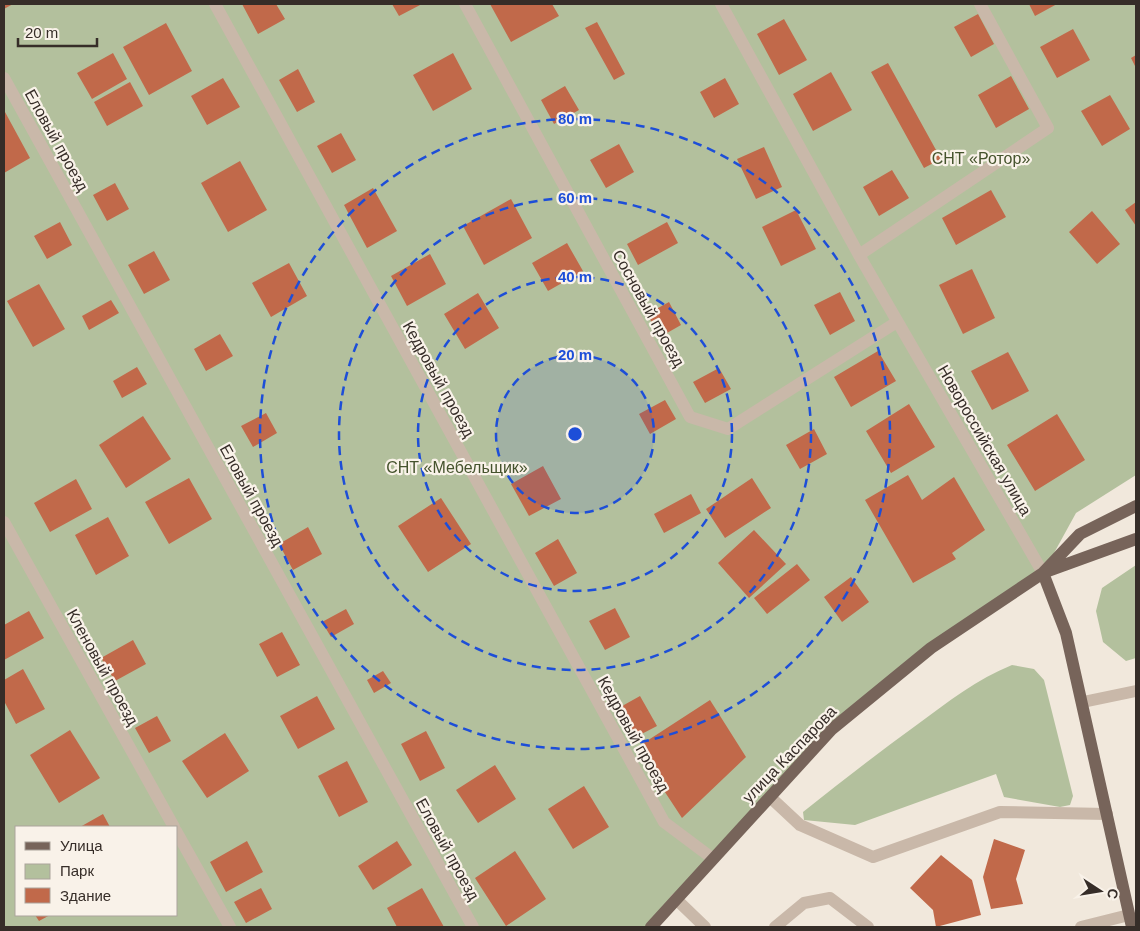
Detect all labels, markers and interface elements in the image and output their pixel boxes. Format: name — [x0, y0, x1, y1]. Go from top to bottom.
scale bar — [18, 15, 96, 47]
text: 20 m — [25, 24, 58, 41]
street label: Еловый проезд — [22, 86, 92, 195]
text: 80 m — [558, 110, 592, 127]
park label: СНТ «Ротор» — [932, 150, 1030, 167]
text: 60 m — [558, 189, 592, 206]
street label: Сосновый проезд — [609, 247, 688, 370]
text: 40 m — [558, 268, 592, 285]
street label: Кедровый проезд — [400, 318, 478, 441]
text: 20 m — [558, 346, 592, 363]
street label: Новороссийская улица — [935, 362, 1035, 518]
centre of rings — [566, 425, 584, 443]
street label: Еловый проезд — [217, 441, 287, 550]
park label: СНТ «Мебельщик» — [386, 459, 528, 476]
street label: Кленовый проезд — [64, 606, 142, 729]
street label: Кедровый проезд — [595, 673, 673, 796]
street label: улица Каспарова — [739, 703, 840, 806]
street label: Еловый проезд — [413, 795, 483, 904]
legend — [15, 826, 178, 916]
text: Улица — [60, 837, 103, 854]
text: Парк — [60, 862, 94, 879]
north arrow — [1075, 866, 1125, 916]
text: Здание — [60, 887, 111, 904]
text: С — [1104, 887, 1122, 900]

